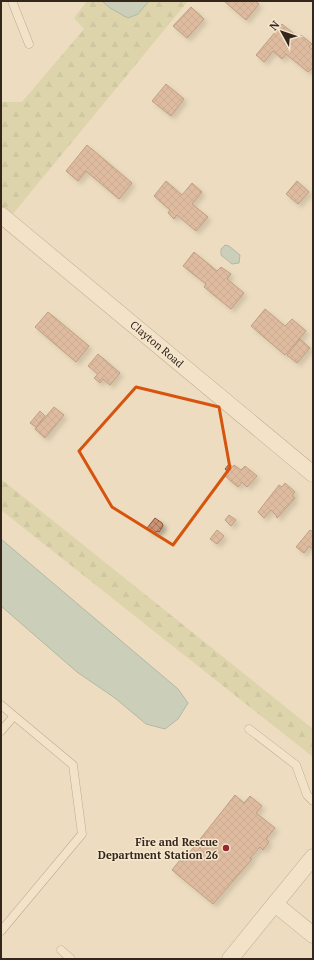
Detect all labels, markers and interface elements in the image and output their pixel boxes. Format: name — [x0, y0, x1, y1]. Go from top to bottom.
north arrow — [262, 12, 302, 52]
text: N — [266, 17, 283, 33]
street label: Clayton Road — [127, 318, 187, 370]
place label: Fire and Rescue Department Station 26 — [98, 835, 218, 862]
marker: Fire and Rescue Department Station 26 — [221, 843, 231, 853]

